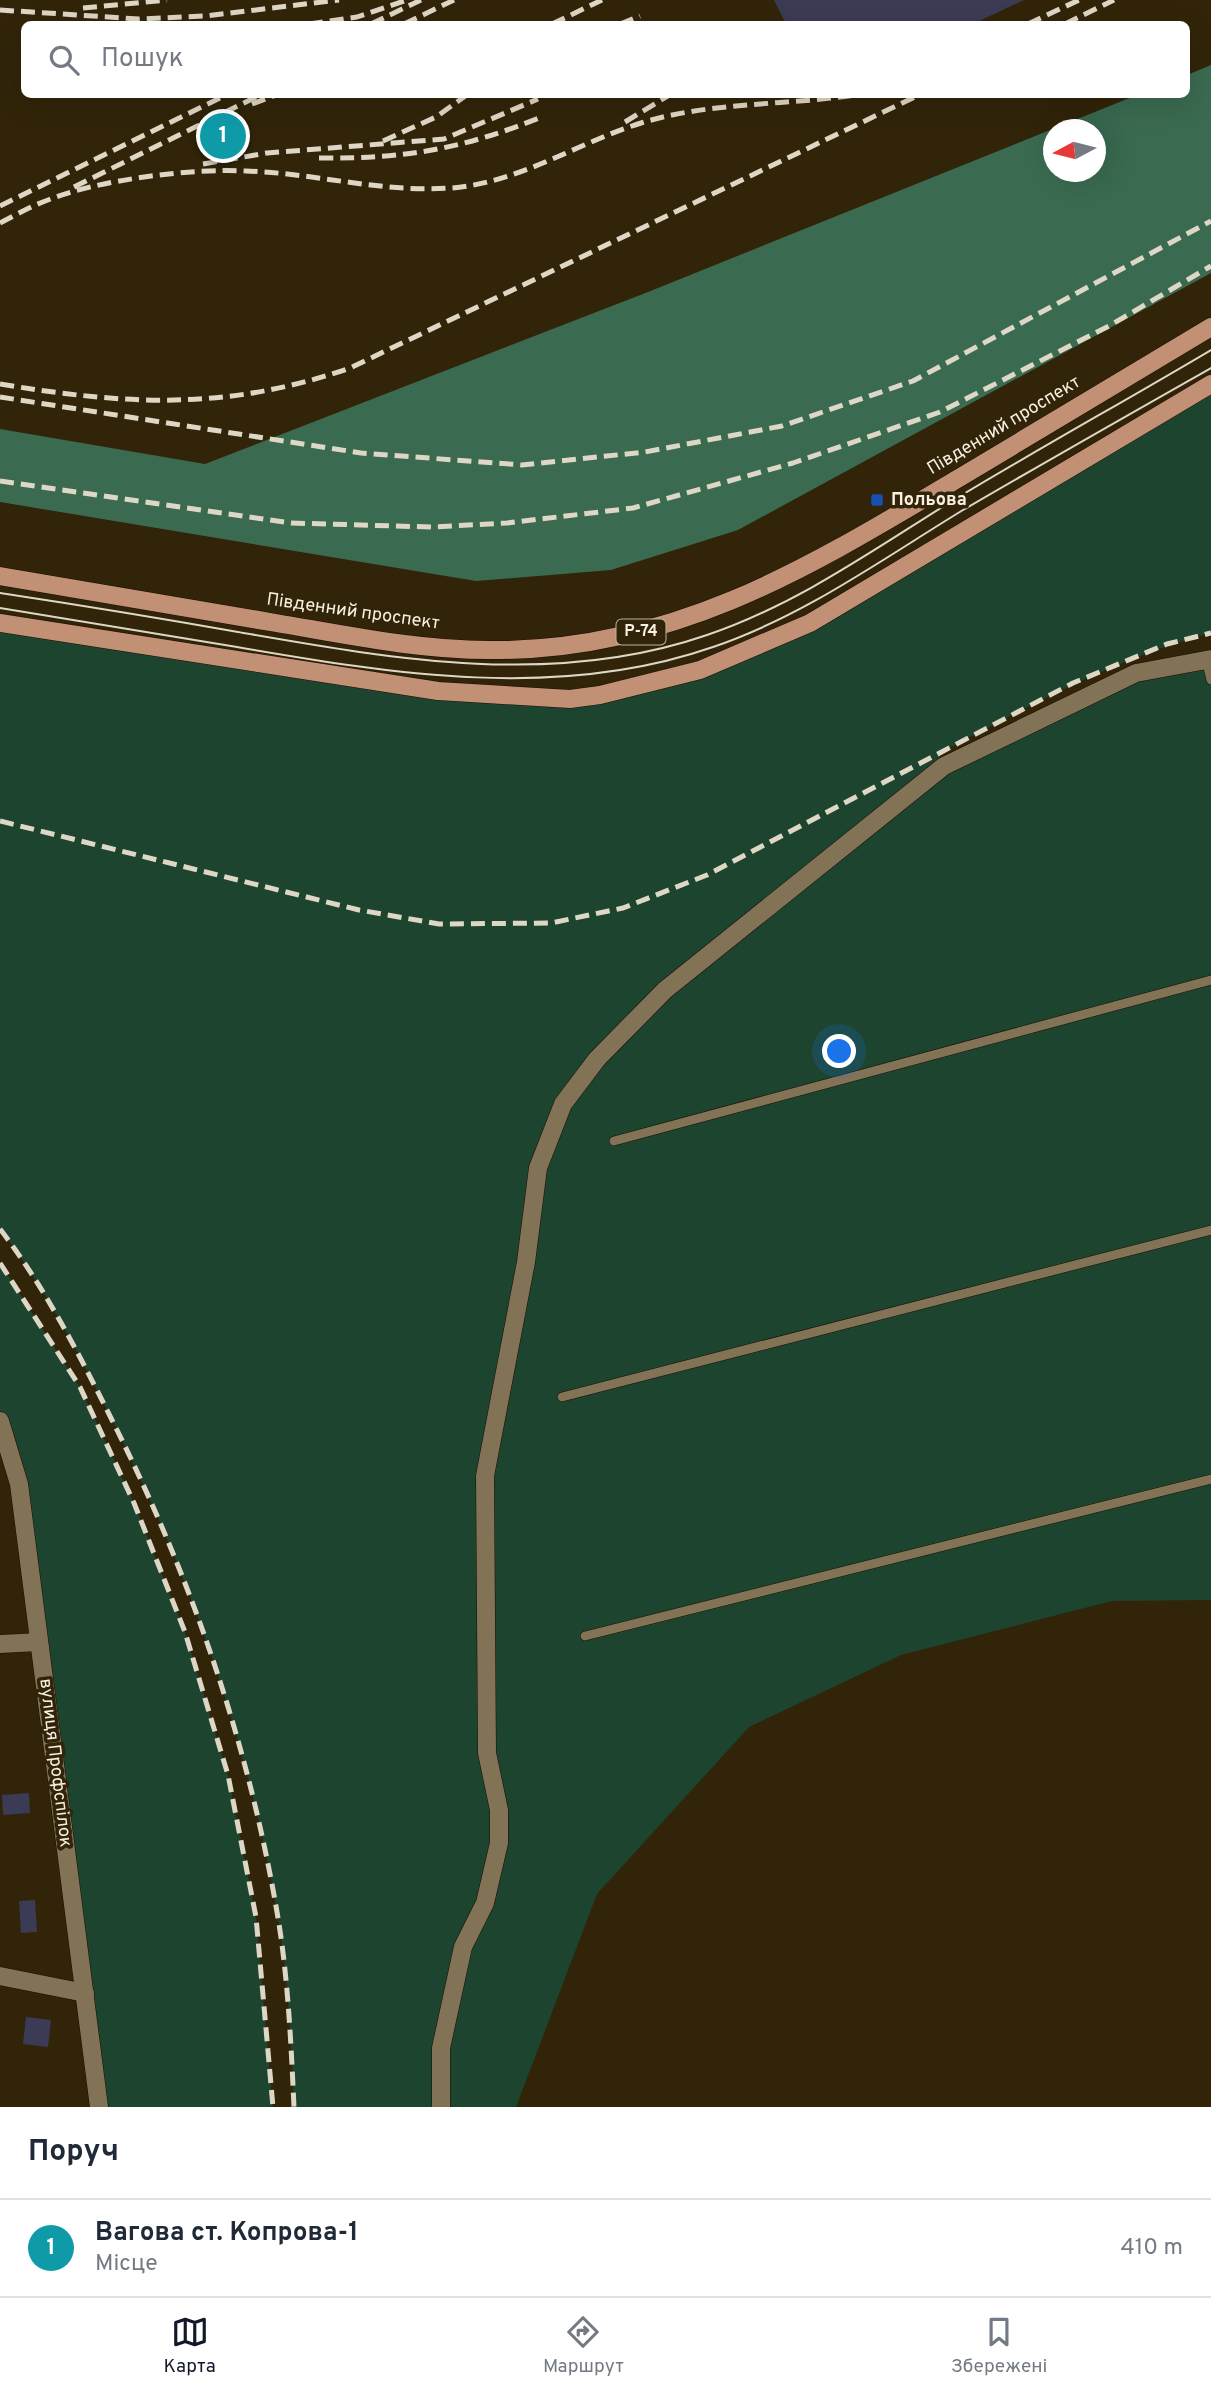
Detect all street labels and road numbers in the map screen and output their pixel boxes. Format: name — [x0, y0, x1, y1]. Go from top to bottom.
street label: Південний проспект — [923, 371, 1085, 481]
street label: Південний проспект — [265, 588, 441, 636]
road number: Р-74 — [616, 620, 666, 645]
street label: вулиця Профспілок — [33, 1677, 77, 1849]

